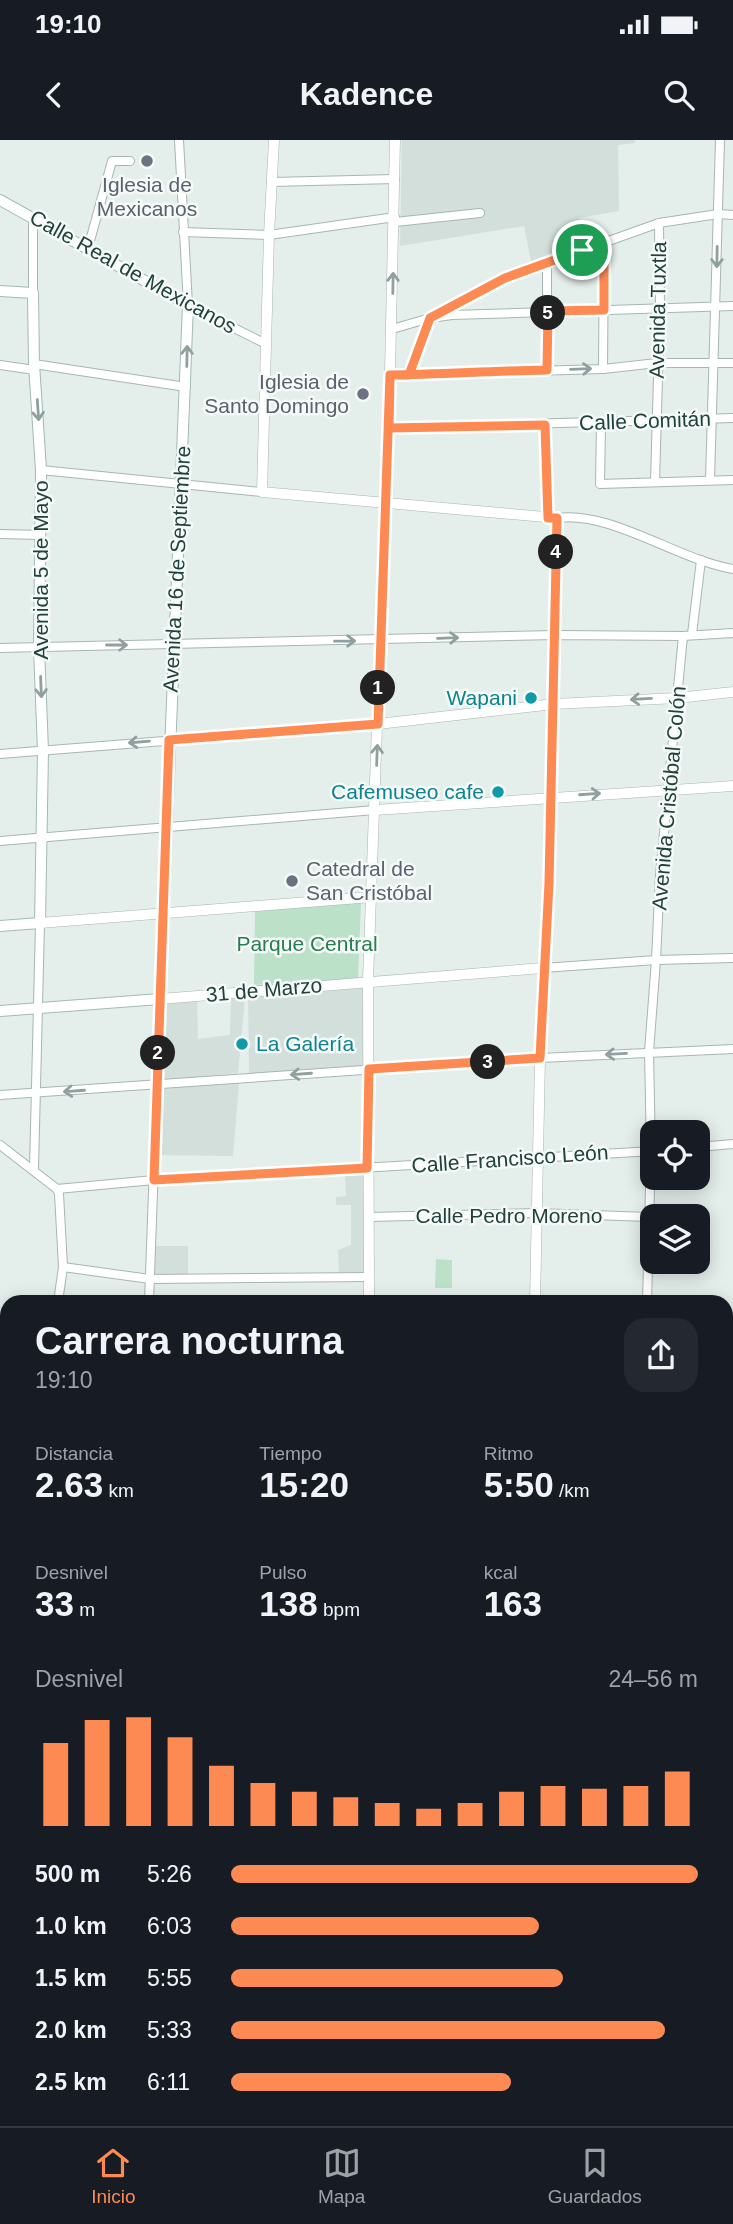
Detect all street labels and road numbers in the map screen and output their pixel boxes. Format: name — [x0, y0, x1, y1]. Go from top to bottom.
street label: Calle Real de Mexicanos — [26, 205, 240, 338]
street label: Avenida Tuxtla — [645, 241, 670, 379]
street label: Calle Comitán — [579, 407, 711, 434]
street label: Avenida 16 de Septiembre — [159, 445, 194, 693]
street label: Avenida 5 de Mayo — [29, 480, 52, 660]
street label: Avenida Cristóbal Colón — [647, 685, 690, 911]
street label: 31 de Marzo — [205, 973, 323, 1006]
street label: Calle Francisco León — [411, 1140, 609, 1177]
street label: Calle Pedro Moreno — [416, 1204, 602, 1227]

